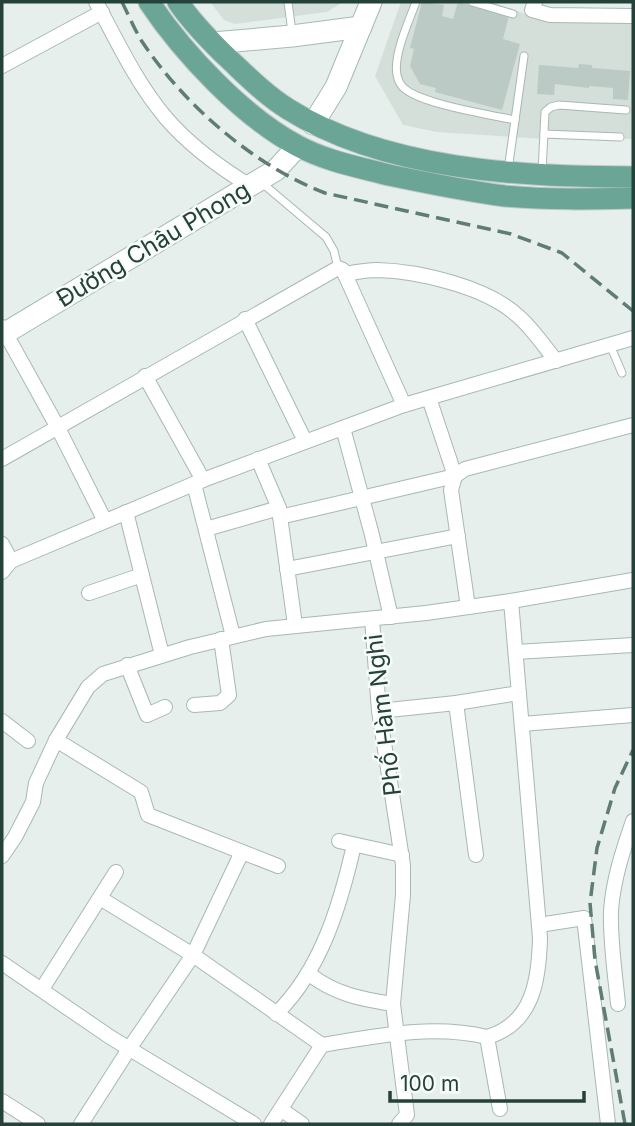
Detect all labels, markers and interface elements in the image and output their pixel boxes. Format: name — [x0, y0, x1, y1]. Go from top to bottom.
street label: Đường Châu Phong — [51, 175, 255, 313]
street label: Phố Hàm Nghi — [359, 633, 407, 797]
scale bar — [390, 1060, 584, 1104]
text: 100 m — [400, 1071, 459, 1096]

